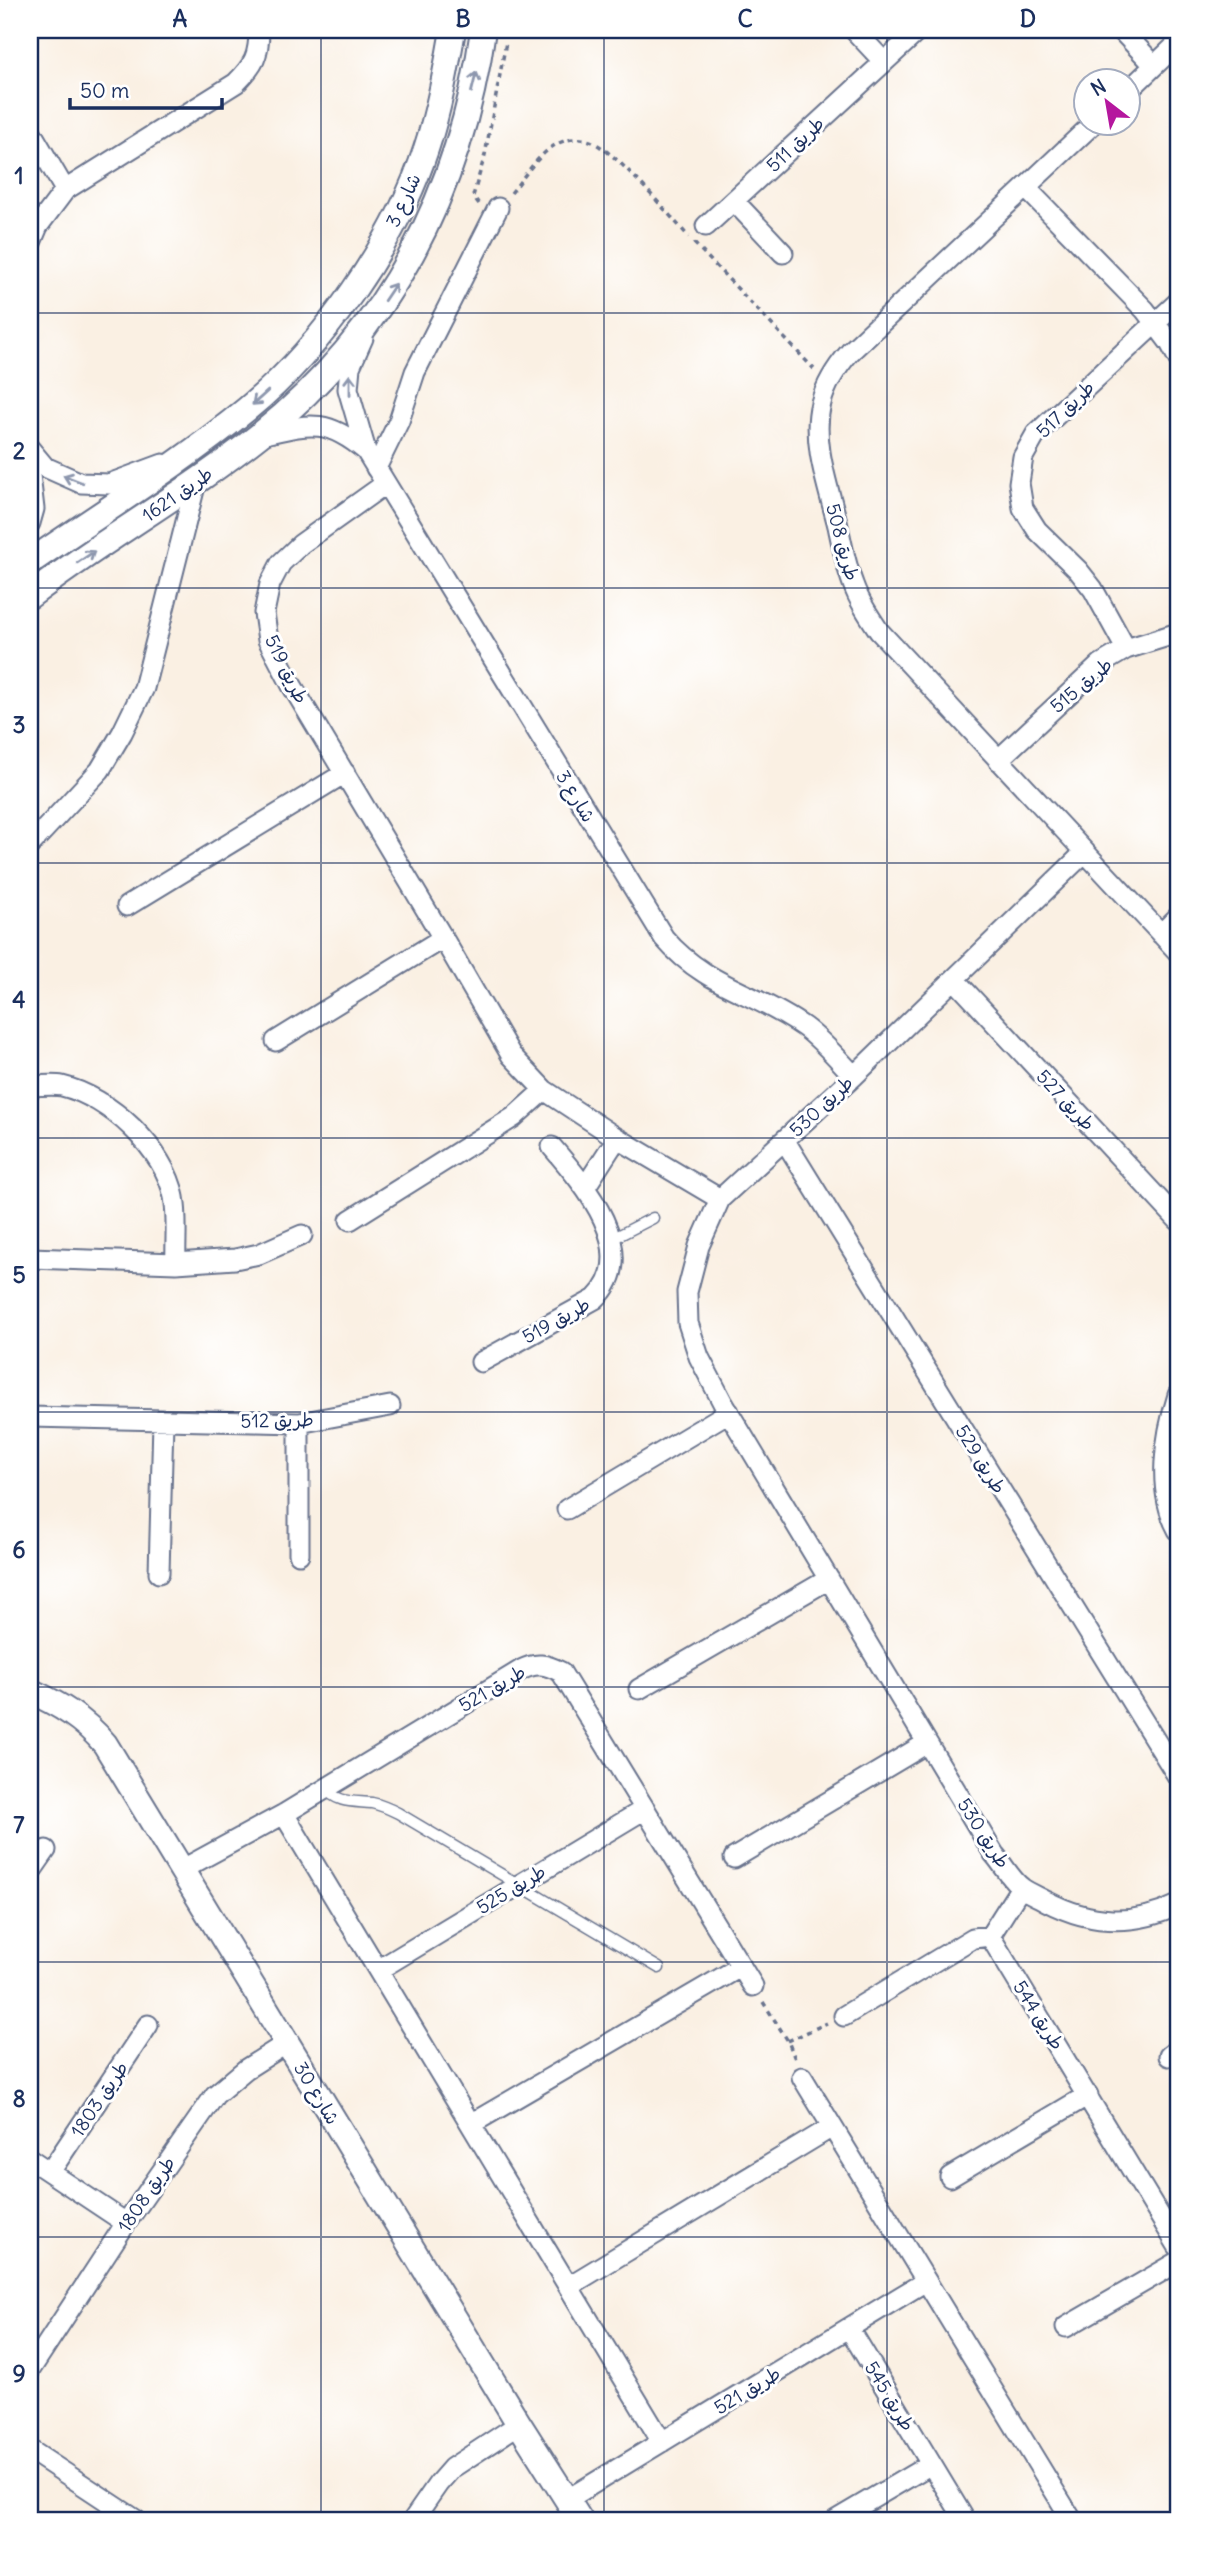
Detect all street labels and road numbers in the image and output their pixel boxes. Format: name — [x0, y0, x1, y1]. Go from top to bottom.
street label: طريق 511 — [761, 111, 829, 177]
street label: شارع 3 — [380, 169, 428, 231]
street label: طريق 517 — [1031, 375, 1099, 443]
street label: طريق 1621 — [137, 461, 217, 527]
street label: طريق 508 — [821, 501, 865, 583]
street label: طريق 519 — [260, 631, 314, 707]
street label: طريق 515 — [1045, 652, 1117, 718]
street label: شارع 3 — [549, 766, 601, 827]
street label: طريق 527 — [1032, 1064, 1100, 1136]
street label: طريق 530 — [784, 1070, 858, 1142]
street label: طريق 519 — [518, 1292, 594, 1348]
street label: طريق 512 — [240, 1407, 314, 1433]
street label: طريق 529 — [951, 1420, 1011, 1498]
street label: طريق 521 — [454, 1659, 530, 1717]
street label: طريق 530 — [953, 1793, 1015, 1873]
street label: طريق 525 — [472, 1859, 550, 1919]
street label: طريق 544 — [1008, 1976, 1070, 2054]
street label: طريق 1803 — [65, 2057, 133, 2141]
street label: شارع 30 — [287, 2057, 345, 2130]
street label: طريق 1808 — [112, 2151, 180, 2237]
street label: طريق 545 — [860, 2357, 920, 2435]
street label: طريق 521 — [709, 2361, 785, 2419]

